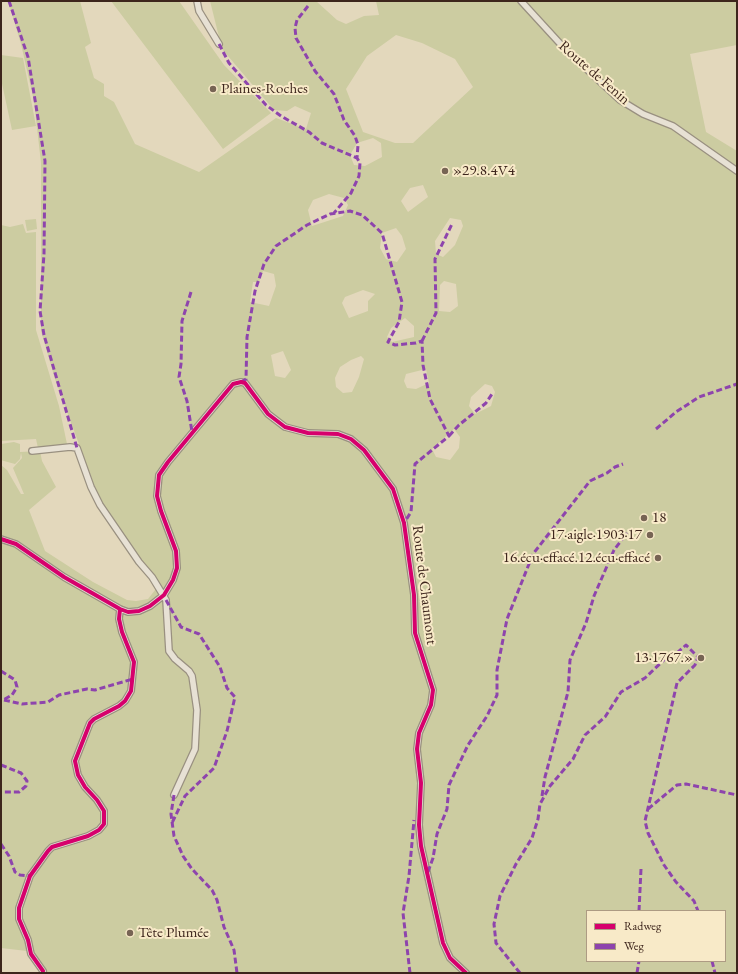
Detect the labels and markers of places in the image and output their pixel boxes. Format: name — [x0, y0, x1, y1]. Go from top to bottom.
place label: Plaines-Roches — [221, 80, 308, 98]
marker: Plaines-Roches — [208, 84, 218, 94]
place label: »29.8.4V4 — [453, 162, 515, 180]
marker: »29.8.4V4 — [440, 166, 450, 176]
place label: 18 — [652, 509, 666, 527]
marker: 18 — [639, 513, 649, 523]
place label: 17·aigle·1903·17 — [550, 526, 642, 544]
marker: 17·aigle·1903·17 — [645, 530, 655, 540]
place label: 16.écu·effacé.12.écu·effacé — [503, 549, 650, 567]
marker: 16.écu·effacé.12.écu·effacé — [653, 553, 663, 563]
place label: 13·1767.» — [634, 649, 693, 667]
marker: 13·1767.» — [696, 653, 706, 663]
place label: Tête Plumée — [138, 924, 209, 942]
marker: Tête Plumée — [125, 928, 135, 938]

